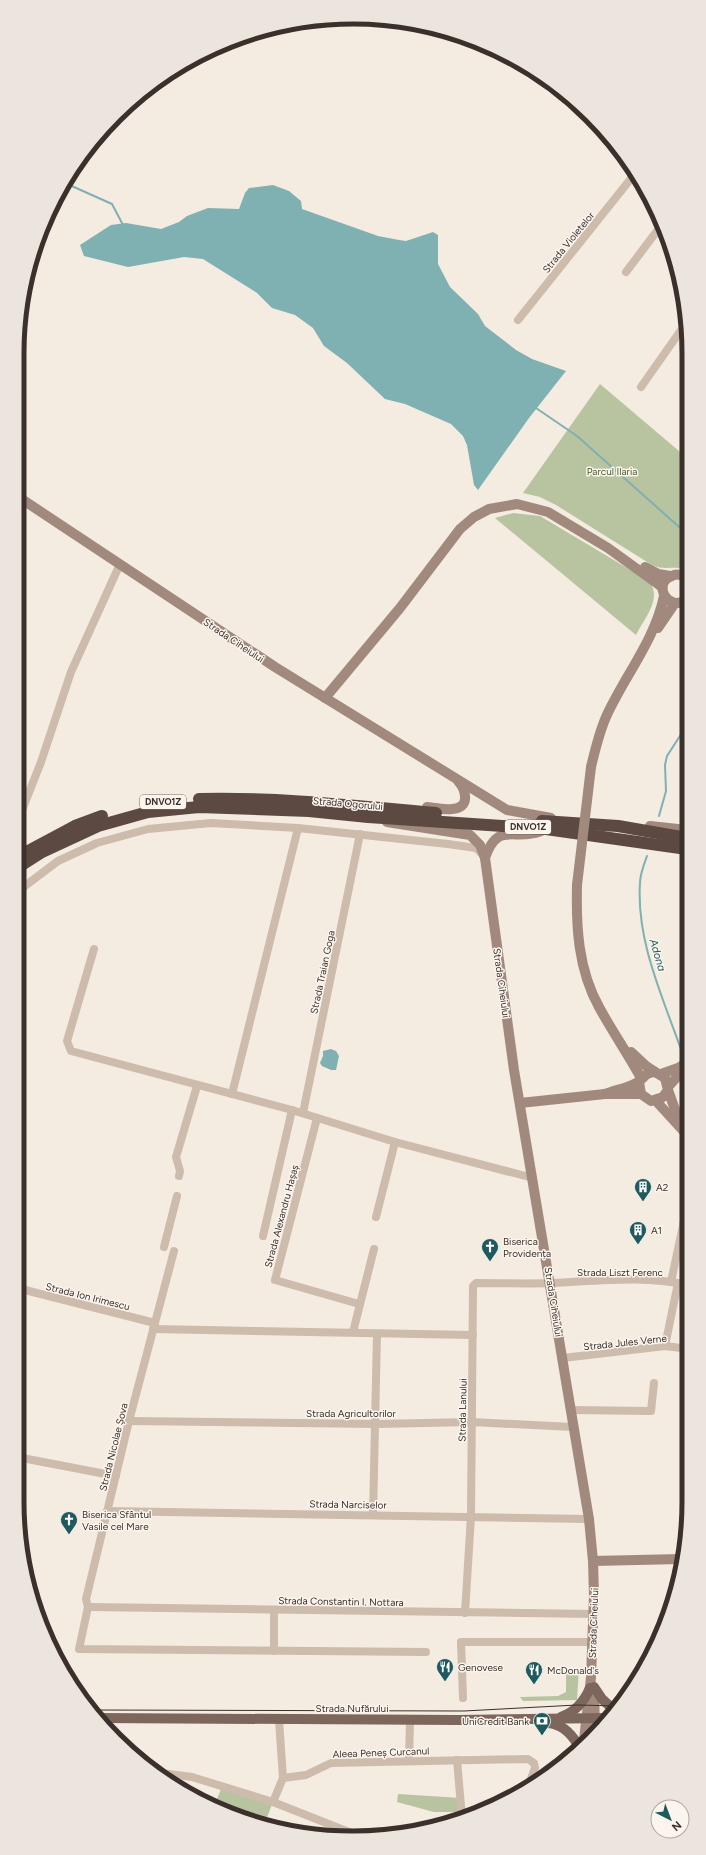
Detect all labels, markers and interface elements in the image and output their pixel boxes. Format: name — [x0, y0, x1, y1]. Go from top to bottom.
street label: Strada Violetelor — [540, 209, 597, 276]
park label: Parcul Ilaria — [587, 465, 637, 478]
street label: Strada Ciheiului — [201, 615, 267, 665]
street label: Strada Ogorului — [312, 794, 384, 813]
road number: DNVO1Z — [140, 795, 186, 809]
road number: DNVO1Z — [505, 820, 551, 834]
street label: Strada Traian Goga — [307, 929, 338, 1015]
water label: Adona — [646, 937, 668, 973]
street label: Strada Ciheiului — [490, 947, 513, 1019]
street label: Strada Alexandru Hașaș — [261, 1163, 302, 1269]
building icon: A2 — [633, 1177, 653, 1202]
place label: A2 — [656, 1181, 668, 1194]
building icon: A1 — [628, 1220, 648, 1245]
place label: A1 — [651, 1224, 662, 1237]
place label: Biserica Providența — [503, 1235, 551, 1260]
church icon: Biserica Providența — [480, 1237, 500, 1262]
street label: Strada Ciheiului — [542, 1266, 565, 1338]
street label: Strada Liszt Ferenc — [577, 1266, 663, 1279]
street label: Strada Ion Irimescu — [44, 1280, 131, 1313]
street label: Strada Jules Verne — [583, 1332, 668, 1353]
street label: Strada Lanului — [455, 1378, 470, 1442]
street label: Strada Nicolae Șova — [96, 1402, 131, 1493]
street label: Strada Agricultorilor — [306, 1407, 397, 1420]
street label: Strada Narciselor — [309, 1497, 387, 1512]
place label: Biserica Sfântul Vasile cel Mare — [82, 1508, 151, 1533]
church icon: Biserica Sfântul Vasile cel Mare — [59, 1510, 79, 1535]
street label: Strada Ciheiului — [586, 1588, 601, 1658]
street label: Strada Constantin I. Nottara — [278, 1594, 404, 1609]
restaurant icon: Genovese — [435, 1657, 455, 1682]
restaurant icon: McDonald's — [524, 1660, 544, 1685]
place label: Genovese — [458, 1661, 504, 1674]
place label: McDonald's — [547, 1664, 599, 1677]
street label: Strada Nufărului — [316, 1702, 388, 1715]
bank icon: UniCredit Bank — [532, 1711, 552, 1736]
place label: UniCredit Bank — [462, 1715, 529, 1728]
street label: Aleea Peneș Curcanul — [332, 1744, 430, 1761]
north arrow — [650, 1799, 690, 1839]
text: N — [669, 1818, 684, 1834]

